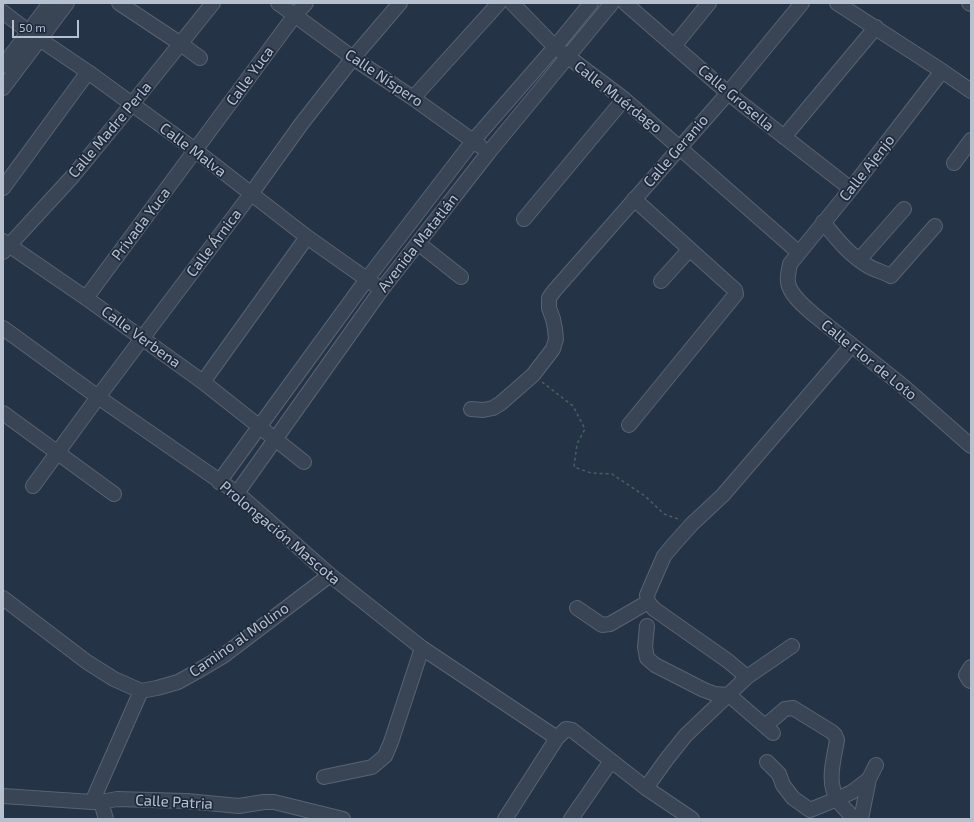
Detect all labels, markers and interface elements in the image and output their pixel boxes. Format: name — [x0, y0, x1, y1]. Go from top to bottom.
scale bar — [14, 12, 81, 38]
text: 50 m — [19, 20, 46, 34]
street label: Calle Yuca — [222, 43, 278, 109]
street label: Calle Níspero — [342, 45, 426, 111]
street label: Calle Muérdago — [571, 57, 665, 137]
street label: Calle Grosella — [694, 61, 778, 135]
street label: Calle Madre Perla — [65, 78, 155, 182]
street label: Calle Geranio — [640, 111, 712, 191]
street label: Calle Malva — [156, 119, 230, 181]
street label: Calle Ajenjo — [836, 131, 898, 205]
street label: Privada Yuca — [108, 184, 174, 264]
street label: Avenida Matatlán — [374, 190, 462, 296]
street label: Calle Árnica — [183, 205, 245, 281]
street label: Calle Verbena — [98, 302, 184, 372]
street label: Calle Flor de Loto — [818, 316, 920, 404]
street label: Prolongación Mascota — [216, 477, 344, 589]
street label: Camino al Molino — [186, 599, 292, 681]
street label: Calle Patria — [135, 791, 213, 813]

